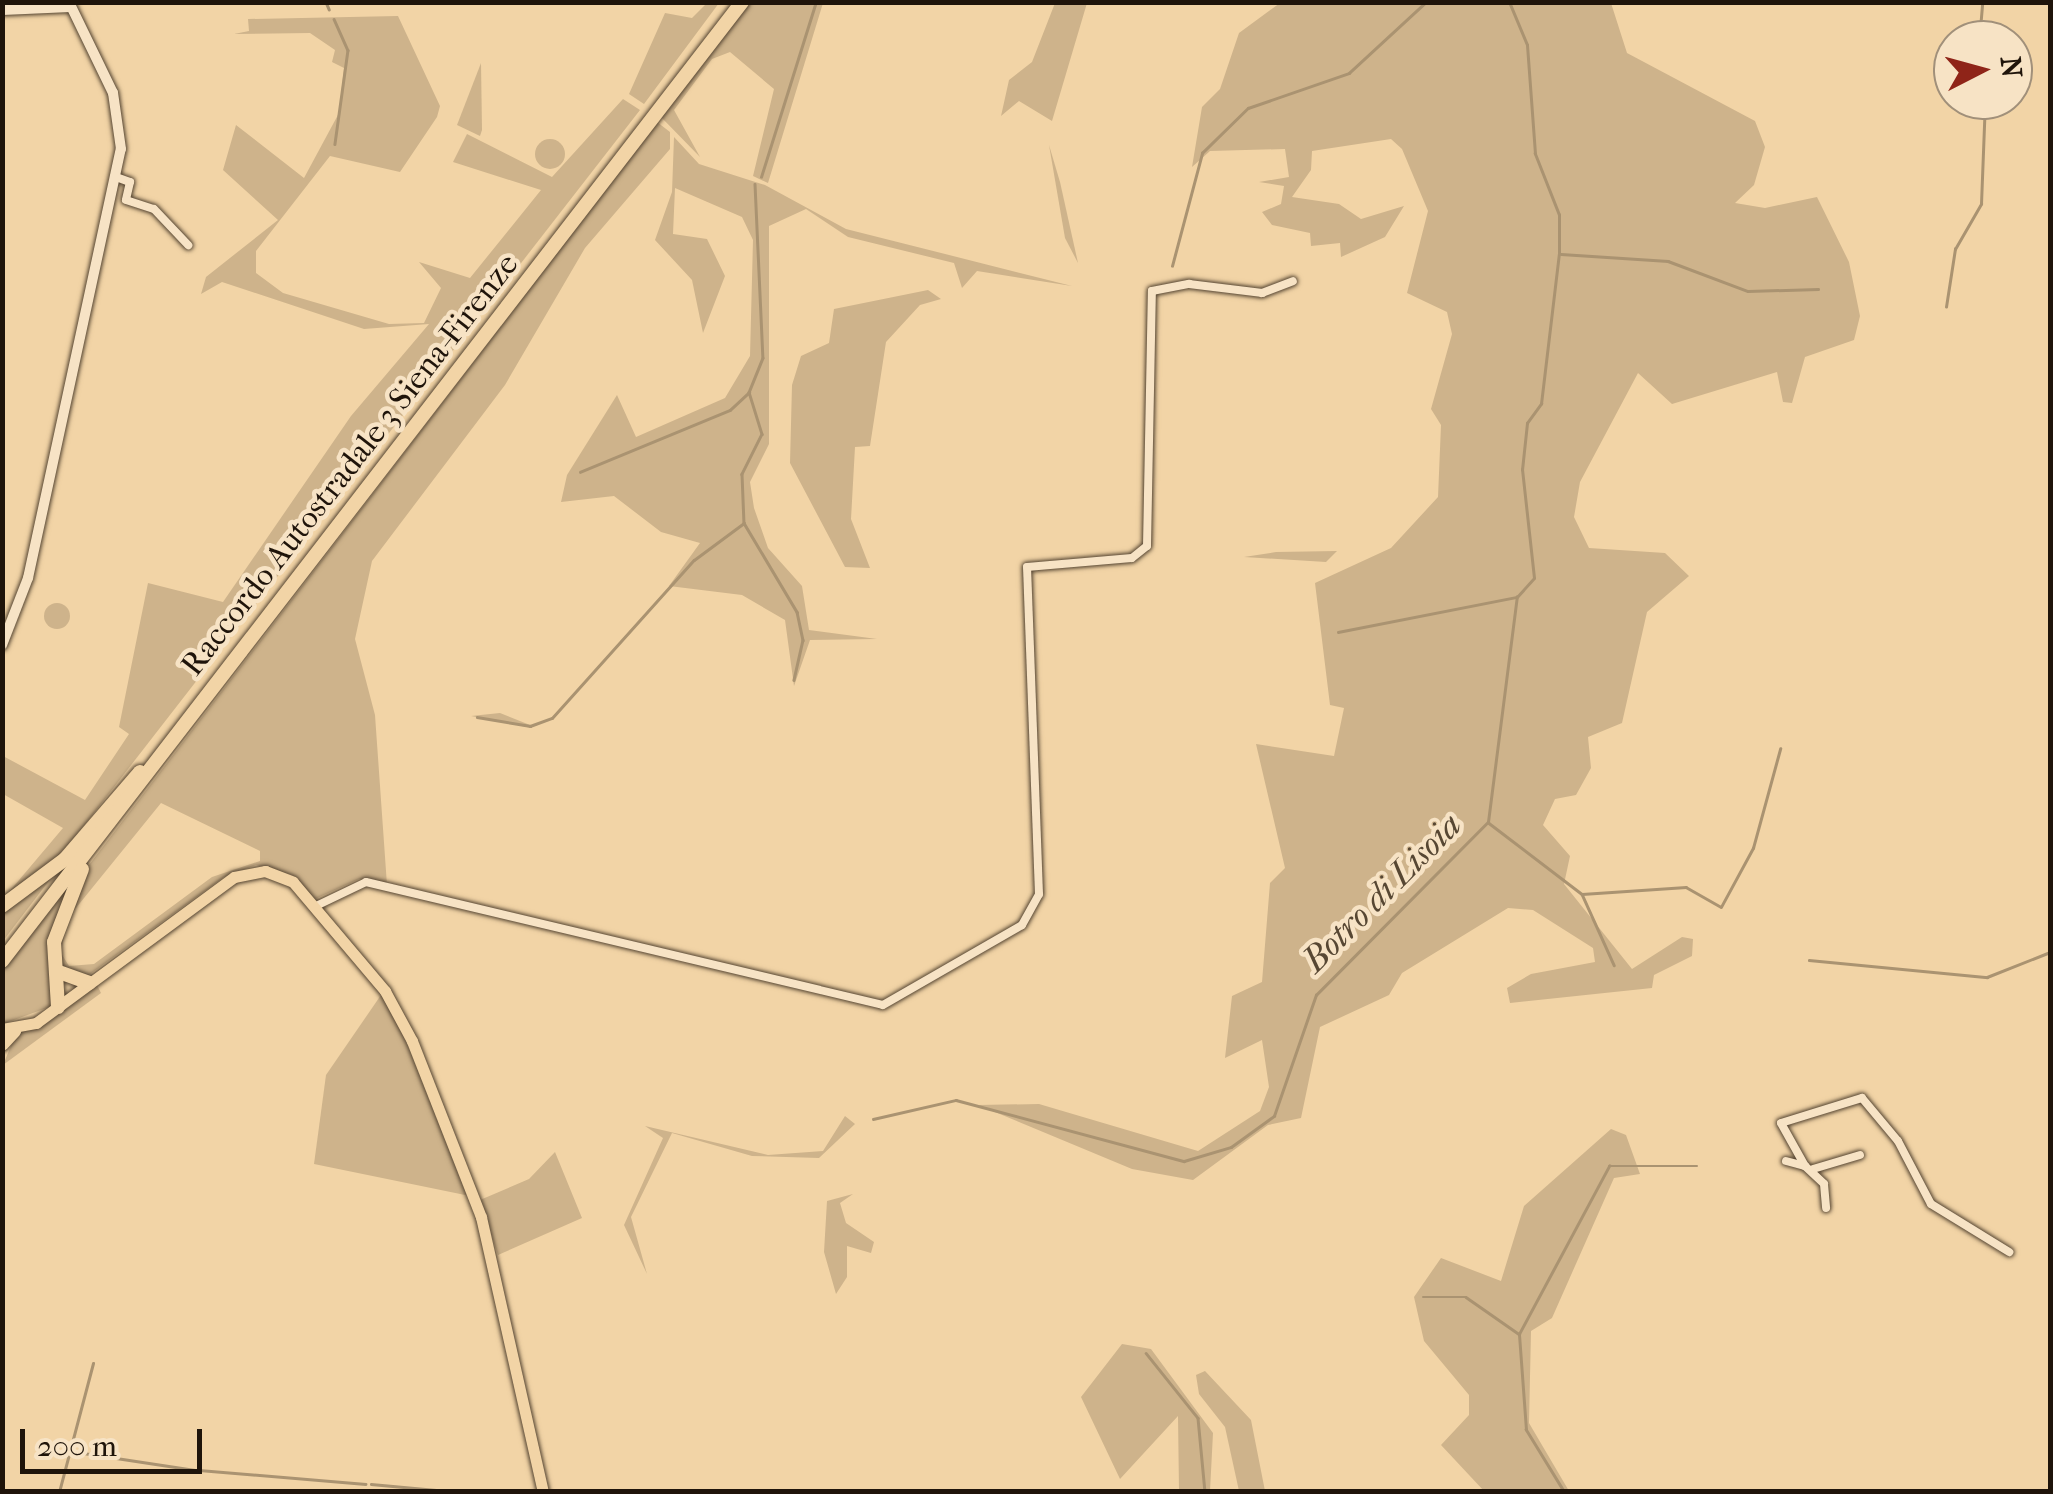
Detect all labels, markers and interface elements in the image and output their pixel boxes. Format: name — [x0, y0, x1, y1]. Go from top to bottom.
north arrow — [1933, 20, 2033, 120]
text: N — [1994, 55, 2029, 79]
street label: Raccordo Autostradale 3 Siena-Firenze — [173, 246, 527, 684]
water label: Botro di Lisoia — [1294, 805, 1470, 981]
scale bar — [25, 1409, 208, 1471]
text: 200 m — [37, 1429, 117, 1464]

